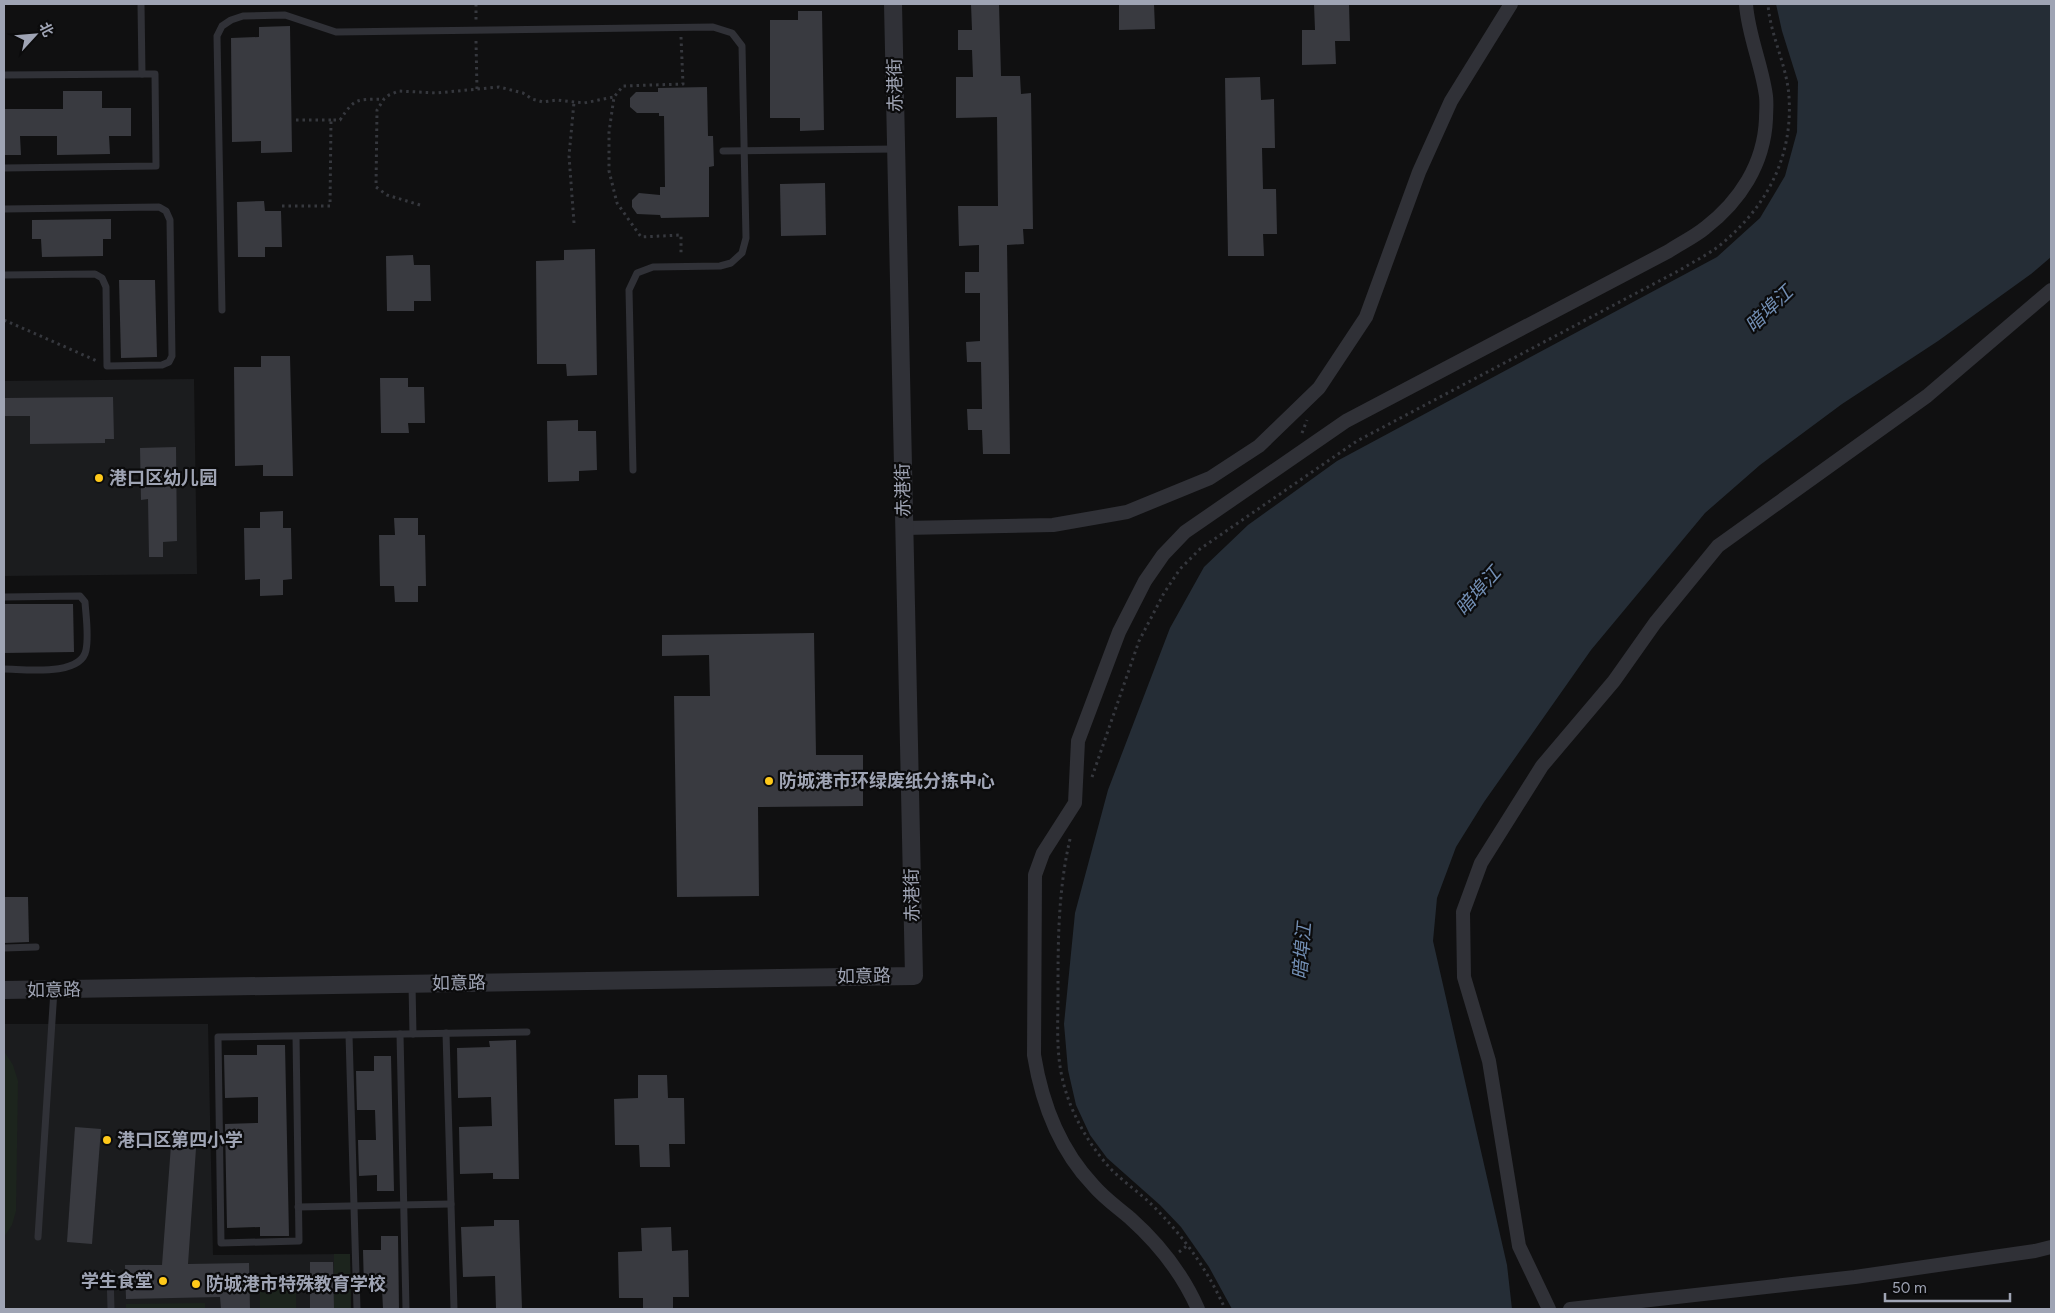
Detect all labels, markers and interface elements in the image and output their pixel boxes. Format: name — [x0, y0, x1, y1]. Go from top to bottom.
north arrow — [10, 10, 60, 60]
text: 北 — [36, 20, 57, 40]
street label: 赤港街 — [884, 58, 906, 112]
water label: 暗埠江 — [1741, 280, 1799, 337]
street label: 赤港街 — [892, 463, 914, 517]
place label: 港口区幼儿园 — [109, 467, 217, 489]
marker: 港口区幼儿园 — [93, 472, 105, 484]
water label: 暗埠江 — [1451, 560, 1507, 620]
place label: 防城港市环绿废纸分拣中心 — [779, 770, 995, 792]
marker: 防城港市环绿废纸分拣中心 — [763, 775, 775, 787]
street label: 赤港街 — [901, 868, 923, 922]
water label: 暗埠江 — [1288, 920, 1316, 980]
street label: 如意路 — [837, 965, 891, 987]
street label: 如意路 — [432, 972, 486, 994]
street label: 如意路 — [27, 979, 81, 1001]
place label: 港口区第四小学 — [117, 1129, 243, 1151]
marker: 港口区第四小学 — [101, 1134, 113, 1146]
place label: 学生食堂 — [81, 1270, 153, 1292]
scale bar — [1885, 1270, 2010, 1302]
place label: 防城港市特殊教育学校 — [206, 1273, 386, 1295]
marker: 学生食堂 — [157, 1275, 169, 1287]
marker: 防城港市特殊教育学校 — [190, 1278, 202, 1290]
text: 50 m — [1892, 1279, 1927, 1297]

